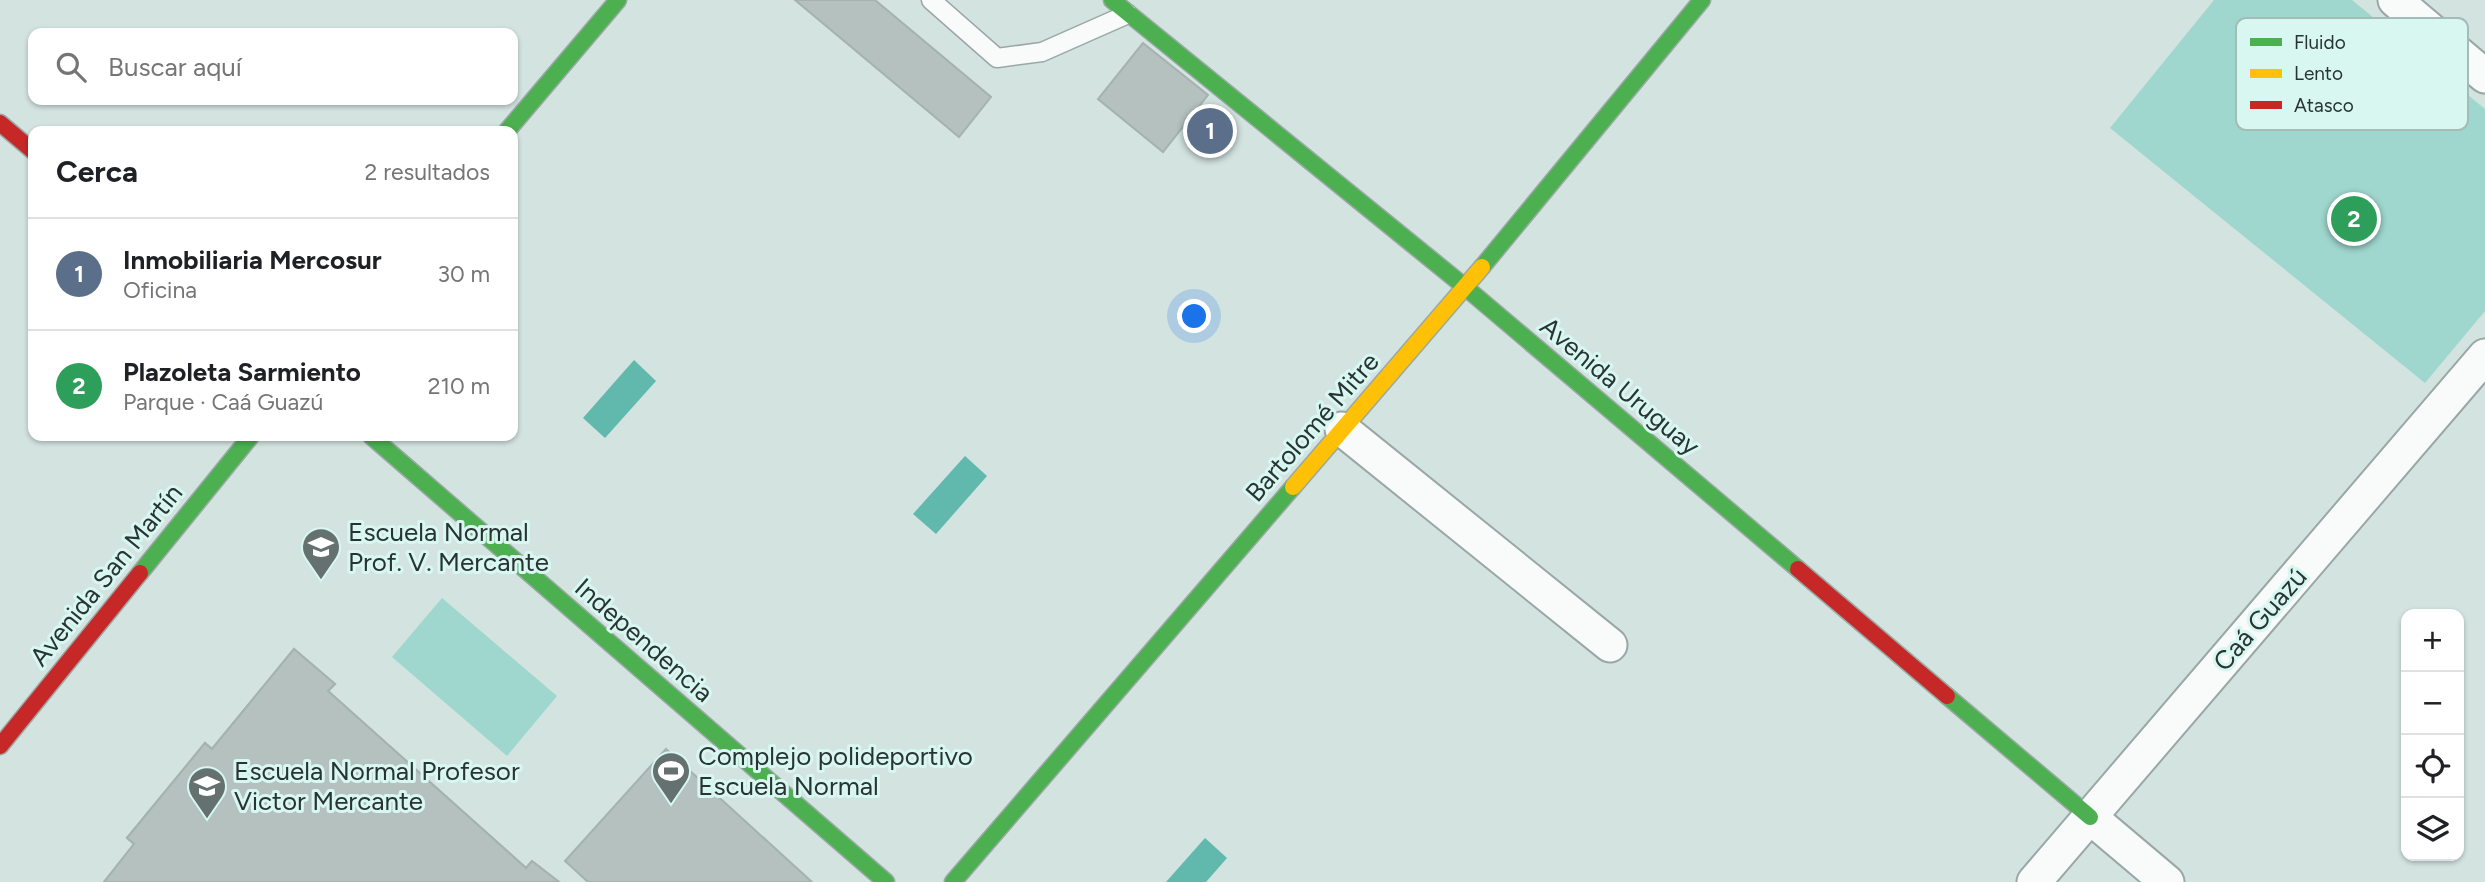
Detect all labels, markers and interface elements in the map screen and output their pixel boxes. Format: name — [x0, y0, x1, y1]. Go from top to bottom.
legend — [2236, 18, 2468, 130]
search box — [28, 28, 518, 105]
text: Fluido — [2294, 31, 2346, 54]
icon: search — [52, 48, 90, 86]
text: Buscar aquí — [108, 51, 242, 83]
text: Lento — [2294, 62, 2343, 85]
text: Atasco — [2294, 94, 2354, 117]
pin: 1 — [1187, 105, 1233, 157]
text: Cerca — [56, 153, 138, 190]
text: 2 resultados — [365, 158, 490, 186]
pin: 2 — [2331, 193, 2377, 245]
text: Inmobiliaria Mercosur — [123, 244, 382, 276]
text: 1 — [74, 260, 84, 288]
text: 30 m — [437, 260, 490, 288]
text: Oficina — [123, 276, 197, 304]
your location — [1177, 299, 1211, 333]
street label: Avenida Uruguay — [1534, 310, 1707, 462]
street label: Bartolomé Mitre — [1239, 346, 1385, 508]
text: Plazoleta Sarmiento — [123, 356, 361, 388]
text: 2 — [72, 372, 86, 400]
text: 210 m — [428, 372, 490, 400]
text: Parque · Caá Guazú — [123, 388, 323, 416]
street label: Avenida San Martín — [23, 478, 189, 672]
place label: Escuela Normal Prof. V. Mercante — [348, 516, 549, 578]
school or university icon: Escuela Normal Prof. V. Mercante — [300, 526, 342, 581]
street label: Caá Guazú — [2206, 561, 2314, 677]
street label: Independencia — [568, 571, 720, 709]
map controls — [2401, 609, 2464, 861]
button: + — [2401, 609, 2464, 672]
button: − — [2401, 672, 2464, 735]
button: locate — [2401, 735, 2464, 798]
place label: Complejo polideportivo Escuela Normal — [698, 740, 973, 802]
sports icon: Complejo polideportivo Escuela Normal — [650, 750, 692, 805]
place label: Escuela Normal Profesor Victor Mercante — [234, 755, 520, 817]
school or university icon: Escuela Normal Profesor Victor Mercante — [186, 765, 228, 820]
button: layers — [2401, 798, 2464, 861]

